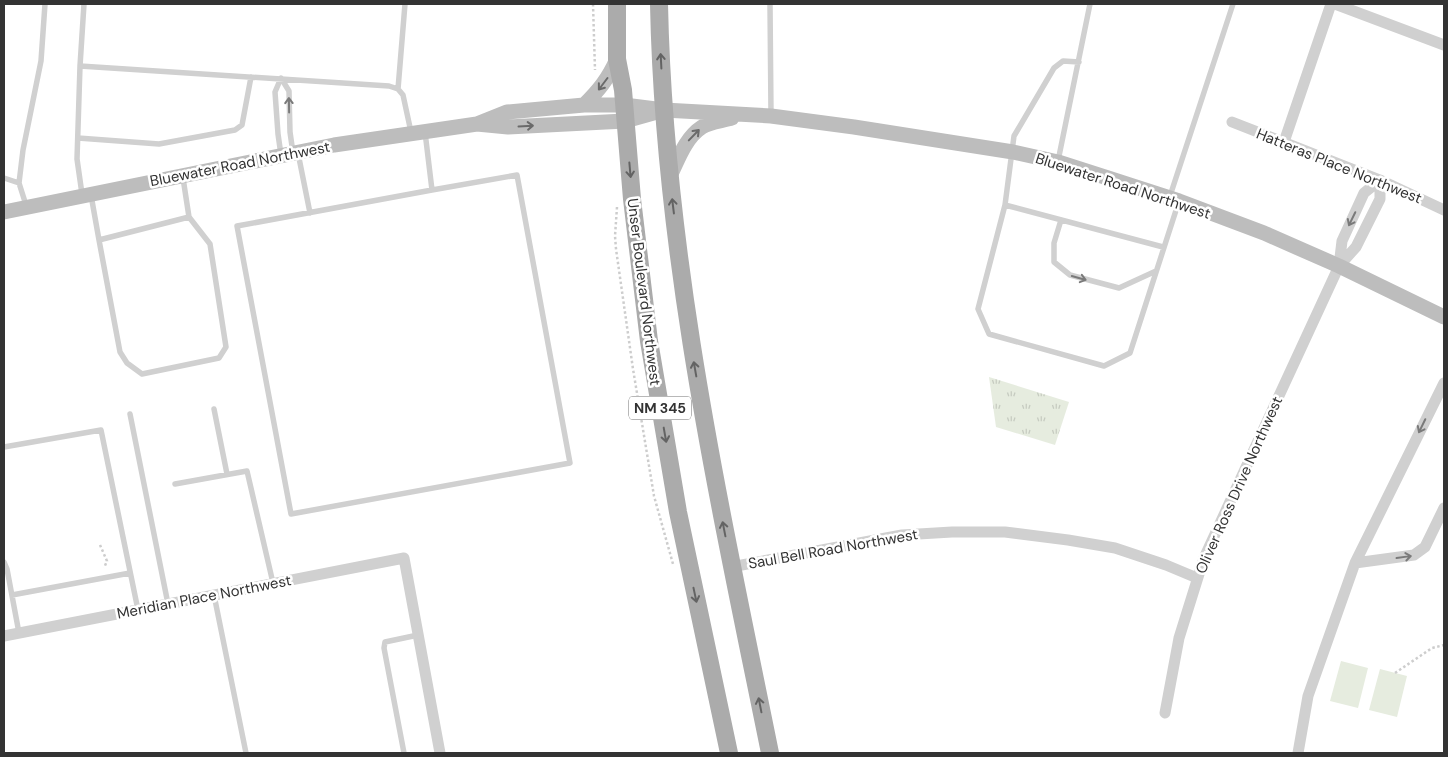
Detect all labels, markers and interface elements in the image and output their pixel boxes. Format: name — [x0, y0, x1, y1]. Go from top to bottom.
one-way arrow — [657, 54, 666, 70]
one-way arrow — [598, 77, 608, 91]
one-way arrow — [284, 97, 294, 113]
one-way arrow — [518, 122, 534, 131]
street label: Hatteras Place Northwest — [1253, 124, 1425, 208]
one-way arrow — [688, 129, 701, 141]
street label: Bluewater Road Northwest — [148, 137, 332, 191]
street label: Bluewater Road Northwest — [1033, 148, 1213, 224]
one-way arrow — [625, 162, 634, 178]
street label: Unser Boulevard Northwest — [623, 197, 665, 387]
one-way arrow — [668, 198, 678, 214]
one-way arrow — [1347, 211, 1357, 226]
one-way arrow — [1071, 273, 1087, 283]
one-way arrow — [689, 362, 699, 378]
street label: Oliver Ross Drive Northwest — [1191, 393, 1287, 577]
road number: NM 345 — [629, 396, 691, 419]
one-way arrow — [1417, 418, 1426, 433]
one-way arrow — [660, 427, 670, 443]
one-way arrow — [719, 521, 729, 537]
street label: Saul Bell Road Northwest — [747, 524, 920, 574]
one-way arrow — [1395, 552, 1411, 562]
street label: Meridian Place Northwest — [115, 570, 293, 624]
one-way arrow — [691, 586, 701, 602]
one-way arrow — [755, 698, 764, 714]

